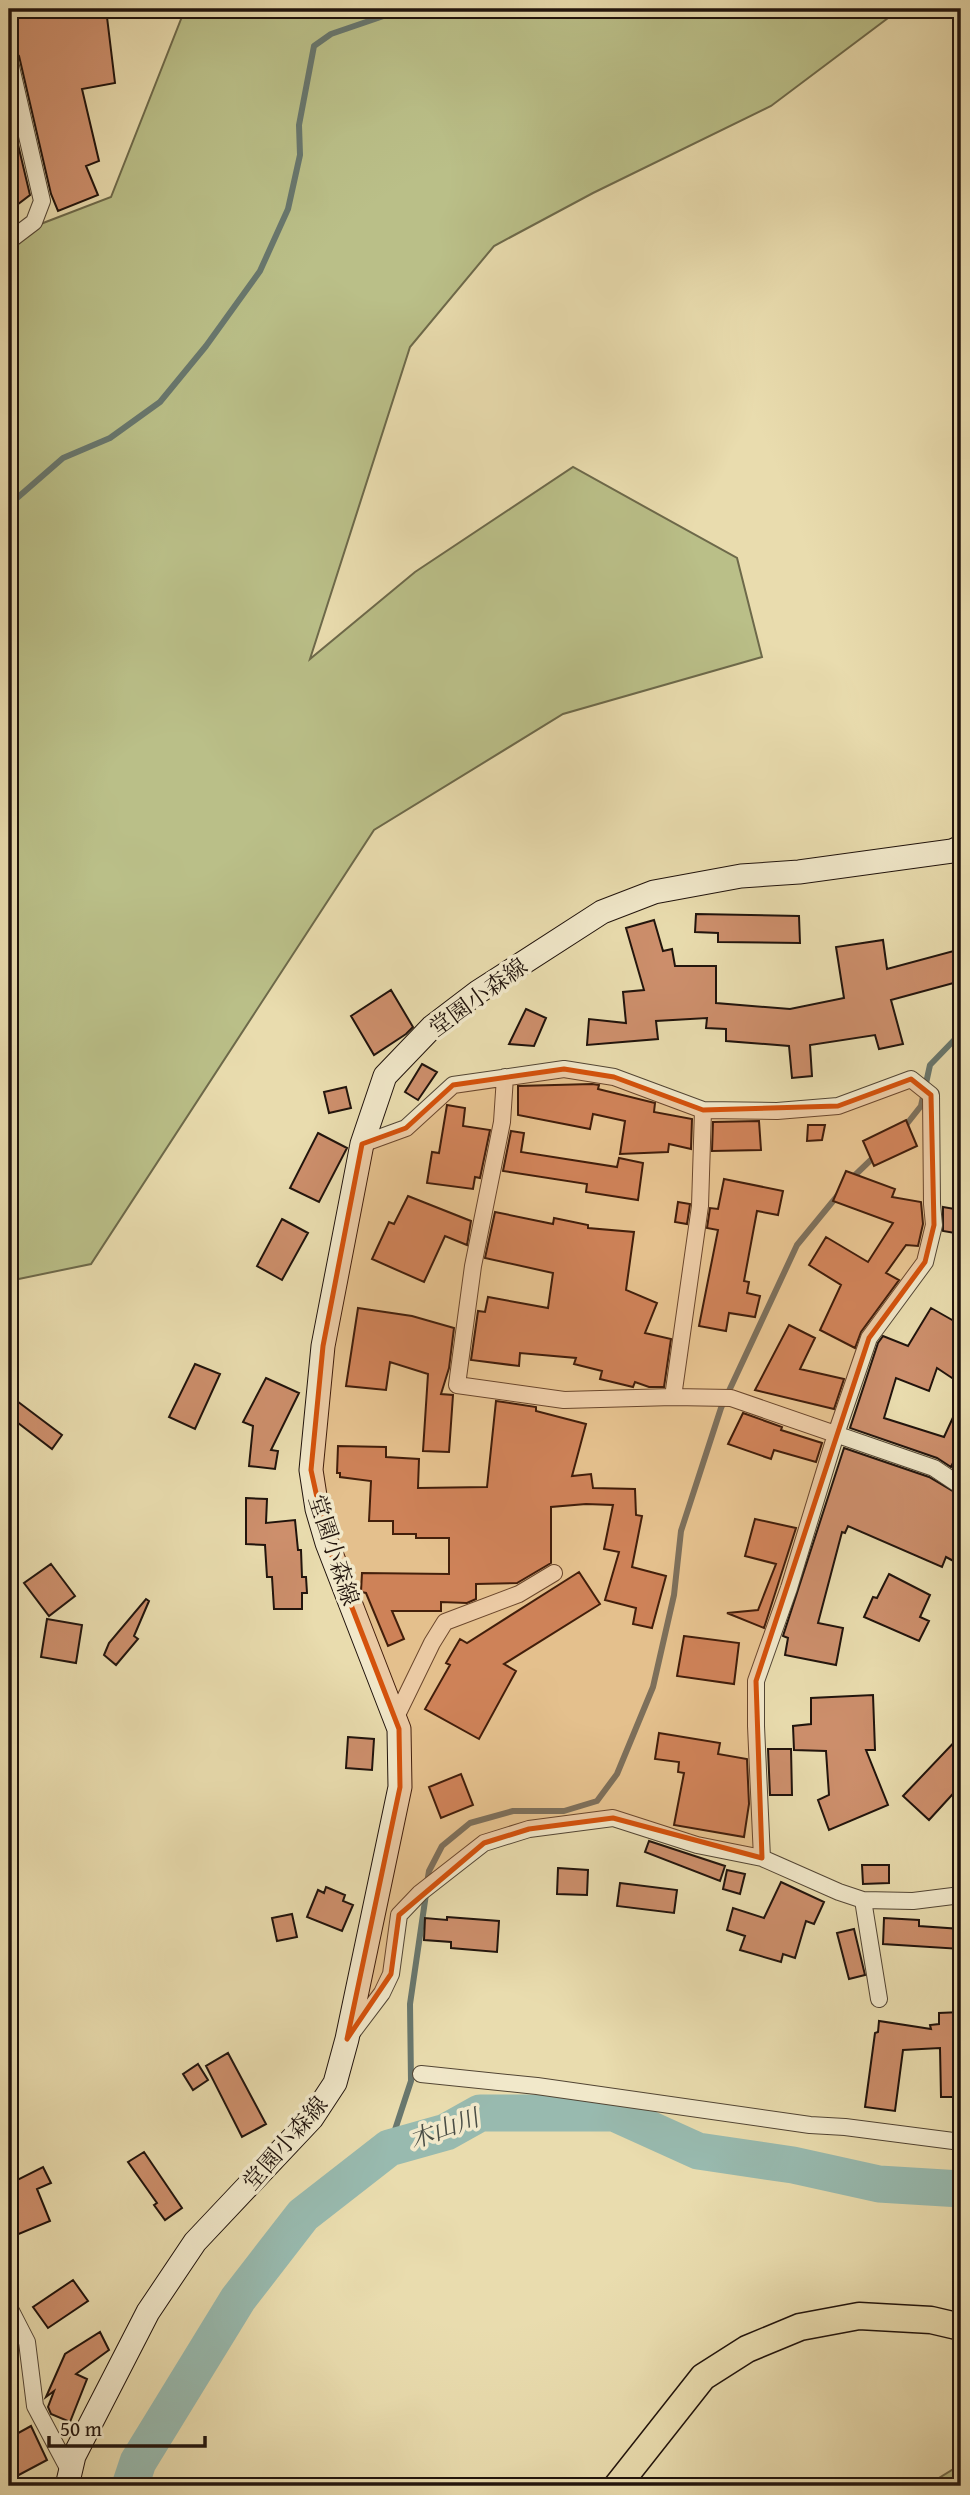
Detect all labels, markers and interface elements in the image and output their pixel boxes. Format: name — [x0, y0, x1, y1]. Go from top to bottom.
street label: 堂園小森線 — [421, 949, 534, 1044]
street label: 堂園小森線 — [301, 1490, 368, 1610]
street label: 堂園小森線 — [234, 2088, 335, 2197]
water label: 木山川 — [404, 2099, 486, 2157]
scale bar — [49, 2404, 205, 2448]
text: 50 m — [60, 2413, 102, 2444]

